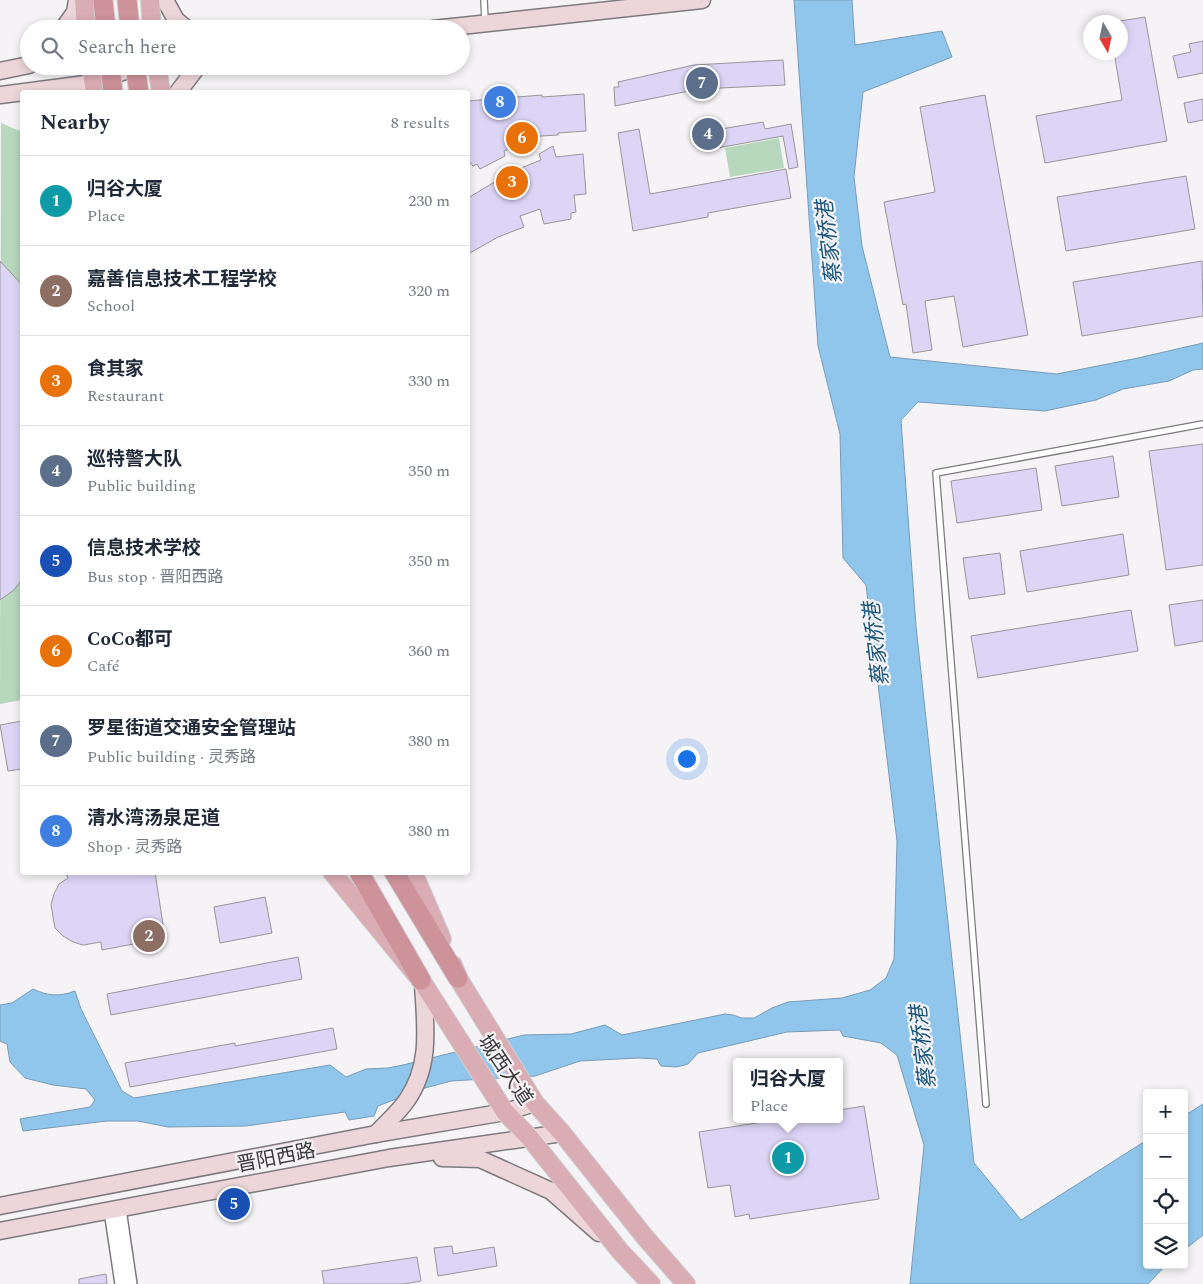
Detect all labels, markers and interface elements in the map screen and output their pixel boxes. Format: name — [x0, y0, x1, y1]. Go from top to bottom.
north arrow — [1083, 15, 1128, 60]
search box — [20, 20, 470, 75]
text: Search here — [78, 33, 177, 62]
icon: search — [38, 34, 66, 62]
pin: 7 — [686, 64, 718, 102]
pin: 8 — [484, 83, 516, 121]
text: Nearby — [40, 107, 110, 139]
text: 8 results — [391, 111, 450, 135]
pin: 4 — [692, 115, 724, 153]
pin: 6 — [506, 119, 538, 157]
pin: 3 — [496, 163, 528, 201]
text: 归谷大厦 — [87, 175, 163, 204]
text: 1 — [52, 189, 60, 213]
text: 230 m — [408, 189, 450, 213]
water label: 蔡家桥港 — [809, 195, 851, 286]
text: Place — [87, 204, 125, 228]
text: 嘉善信息技术工程学校 — [87, 265, 277, 294]
text: 2 — [52, 279, 60, 303]
text: 320 m — [408, 279, 450, 303]
text: School — [87, 294, 135, 318]
text: 食其家 — [87, 355, 144, 384]
text: 3 — [52, 369, 60, 393]
text: 330 m — [408, 369, 450, 393]
text: Restaurant — [87, 384, 164, 408]
text: 巡特警大队 — [87, 445, 182, 474]
text: 4 — [52, 459, 60, 483]
text: 350 m — [408, 459, 450, 483]
text: Public building — [87, 474, 196, 498]
text: 信息技术学校 — [87, 534, 201, 563]
text: 5 — [52, 549, 60, 573]
text: 350 m — [408, 549, 450, 573]
text: Bus stop · 晋阳西路 — [87, 565, 224, 589]
water label: 蔡家桥港 — [856, 597, 898, 688]
text: CoCo都可 — [87, 625, 173, 654]
text: 6 — [52, 639, 60, 663]
text: 360 m — [408, 639, 450, 663]
text: Café — [87, 654, 120, 678]
text: 罗星街道交通安全管理站 — [87, 714, 296, 743]
text: 7 — [52, 729, 60, 753]
text: 380 m — [408, 729, 450, 753]
text: Public building · 灵秀路 — [87, 745, 256, 769]
your location — [674, 746, 700, 772]
text: 清水湾汤泉足道 — [87, 804, 220, 833]
text: 8 — [52, 819, 60, 843]
text: 380 m — [408, 819, 450, 843]
text: Shop · 灵秀路 — [87, 835, 183, 859]
pin: 2 — [133, 917, 165, 955]
water label: 蔡家桥港 — [903, 1000, 945, 1091]
street label: 城西大道 — [470, 1028, 540, 1112]
popup — [733, 1058, 843, 1123]
text: 归谷大厦 — [750, 1065, 826, 1094]
map controls — [1143, 1089, 1188, 1269]
button: + — [1143, 1089, 1188, 1134]
text: Place — [750, 1094, 788, 1118]
button: − — [1143, 1134, 1188, 1179]
street label: 晋阳西路 — [234, 1136, 318, 1180]
pin: 1 — [772, 1139, 804, 1177]
button: locate — [1143, 1179, 1188, 1224]
pin: 5 — [218, 1185, 250, 1223]
button: layers — [1143, 1224, 1188, 1269]

